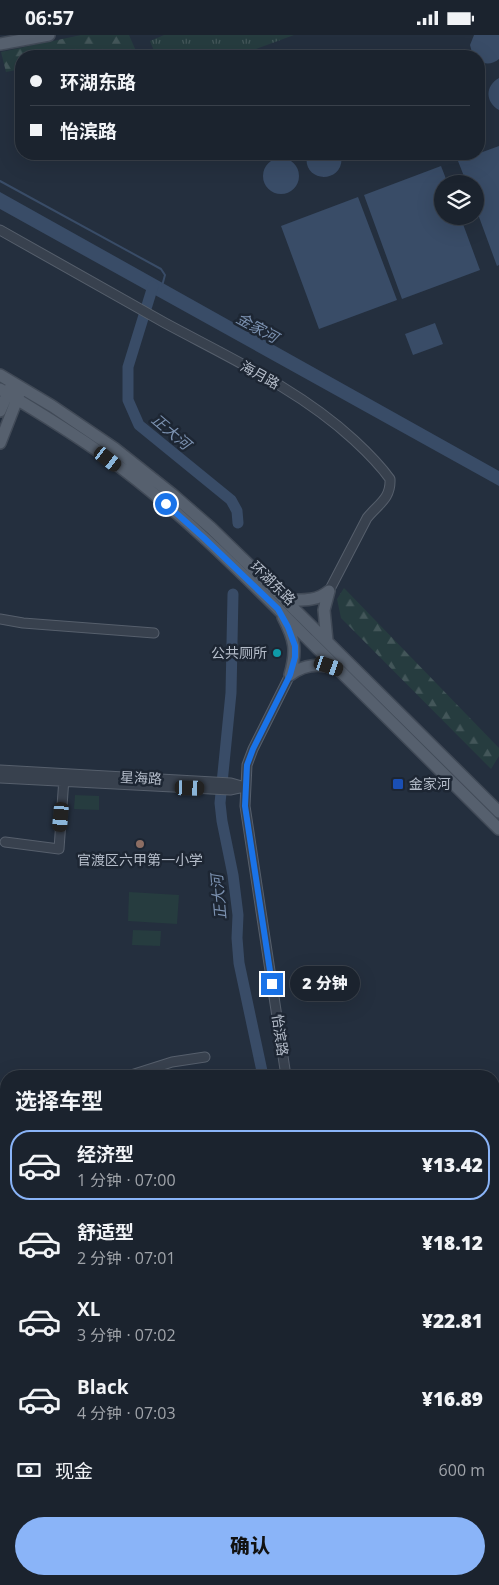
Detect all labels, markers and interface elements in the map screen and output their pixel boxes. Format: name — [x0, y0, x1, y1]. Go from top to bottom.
text: 06:57 — [25, 5, 74, 31]
text: 环湖东路 — [60, 69, 136, 95]
text: 怡滨路 — [60, 118, 117, 144]
map controls — [434, 175, 484, 225]
button: layers — [434, 175, 484, 225]
water label: 金家河 — [233, 307, 285, 348]
street label: 海月路 — [237, 356, 283, 393]
water label: 正大河 — [148, 409, 198, 455]
car — [91, 444, 124, 474]
route start — [155, 493, 177, 515]
street label: 环湖东路 — [247, 556, 300, 609]
place label: 公共厕所 — [211, 643, 267, 662]
marker: 公共厕所 — [271, 647, 283, 659]
car — [312, 654, 345, 678]
street label: 星海路 — [120, 767, 162, 788]
place label: 金家河 — [409, 774, 451, 793]
marker: 金家河 — [391, 777, 405, 791]
car — [174, 780, 205, 796]
car — [52, 801, 69, 833]
marker: 官渡区六甲第一小学 — [134, 838, 146, 850]
place label: 官渡区六甲第一小学 — [77, 850, 203, 869]
water label: 正大河 — [206, 871, 230, 920]
callout: 2 分钟 — [290, 967, 360, 1001]
text: 2 分钟 — [302, 972, 348, 994]
route end — [261, 973, 283, 995]
street label: 怡滨路 — [268, 1013, 293, 1057]
text: 选择车型 — [15, 1085, 103, 1115]
text: 经济型 — [77, 1141, 134, 1167]
icon: car — [17, 1143, 62, 1188]
text: ¥13.42 — [422, 1152, 483, 1178]
text: 1 分钟 · 07:00 — [77, 1169, 176, 1191]
text: 舒适型 — [77, 1219, 134, 1245]
icon: car — [17, 1221, 62, 1266]
text: ¥18.12 — [422, 1230, 483, 1256]
text: 2 分钟 · 07:01 — [77, 1247, 176, 1269]
text: XL — [77, 1296, 100, 1322]
icon: car — [17, 1299, 62, 1344]
text: ¥22.81 — [422, 1308, 483, 1334]
text: 3 分钟 · 07:02 — [77, 1324, 176, 1346]
text: Black — [77, 1374, 129, 1400]
icon: car — [17, 1377, 62, 1422]
text: ¥16.89 — [422, 1386, 483, 1412]
text: 4 分钟 · 07:03 — [77, 1402, 176, 1424]
icon: cash — [15, 1456, 43, 1484]
text: 现金 — [55, 1458, 93, 1484]
text: 600 m — [439, 1459, 485, 1481]
button: 确认 — [15, 1517, 485, 1575]

